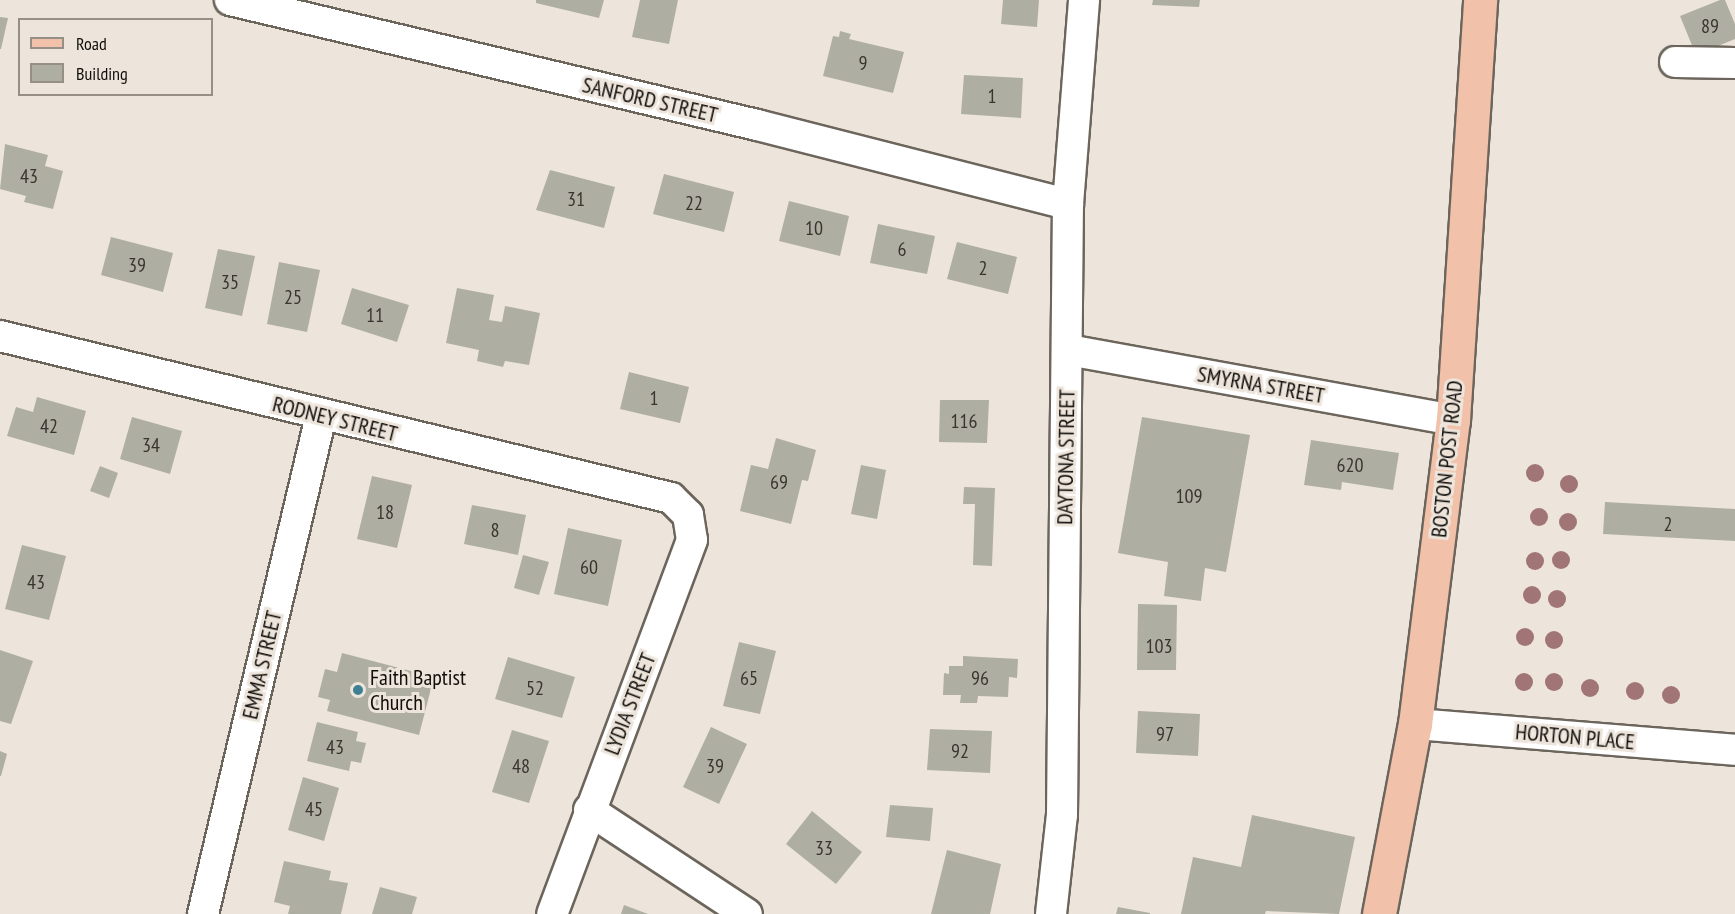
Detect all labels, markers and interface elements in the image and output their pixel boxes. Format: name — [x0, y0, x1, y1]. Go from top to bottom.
house number: 89 — [1701, 14, 1719, 38]
legend — [18, 18, 213, 96]
text: Road — [76, 32, 107, 55]
house number: 9 — [859, 51, 867, 75]
text: Building — [76, 62, 128, 85]
street label: SANFORD STREET — [580, 72, 720, 128]
house number: 1 — [988, 84, 996, 108]
house number: 43 — [20, 164, 38, 188]
house number: 31 — [567, 187, 585, 211]
house number: 22 — [685, 191, 703, 215]
house number: 10 — [805, 216, 823, 240]
house number: 6 — [898, 237, 906, 261]
house number: 39 — [128, 253, 146, 277]
house number: 2 — [979, 256, 987, 280]
house number: 35 — [221, 270, 239, 294]
house number: 25 — [284, 285, 302, 309]
house number: 11 — [366, 303, 384, 327]
street label: SMYRNA STREET — [1195, 361, 1327, 409]
street label: BOSTON POST ROAD — [1426, 379, 1468, 539]
house number: 1 — [650, 386, 658, 410]
street label: DAYTONA STREET — [1052, 389, 1080, 525]
street label: RODNEY STREET — [270, 391, 400, 447]
house number: 116 — [951, 409, 977, 433]
house number: 42 — [40, 414, 58, 438]
house number: 34 — [142, 433, 160, 457]
house number: 620 — [1337, 453, 1363, 477]
house number: 69 — [770, 470, 788, 494]
house number: 109 — [1176, 484, 1202, 508]
house number: 18 — [376, 500, 394, 524]
house number: 2 — [1664, 512, 1672, 536]
house number: 8 — [491, 518, 499, 542]
house number: 60 — [580, 555, 598, 579]
house number: 43 — [27, 570, 45, 594]
street label: EMMA STREET — [237, 608, 287, 722]
house number: 103 — [1146, 634, 1172, 658]
street label: LYDIA STREET — [598, 649, 662, 759]
place label: Faith Baptist Church — [370, 664, 466, 716]
house number: 65 — [740, 666, 758, 690]
house number: 96 — [971, 666, 989, 690]
house number: 52 — [526, 676, 544, 700]
marker: Faith Baptist Church — [351, 683, 365, 697]
street label: HORTON PLACE — [1514, 719, 1636, 755]
house number: 97 — [1156, 722, 1174, 746]
house number: 43 — [326, 735, 344, 759]
house number: 92 — [951, 739, 969, 763]
house number: 48 — [512, 754, 530, 778]
house number: 39 — [706, 754, 724, 778]
house number: 45 — [305, 797, 323, 821]
house number: 33 — [815, 836, 833, 860]

